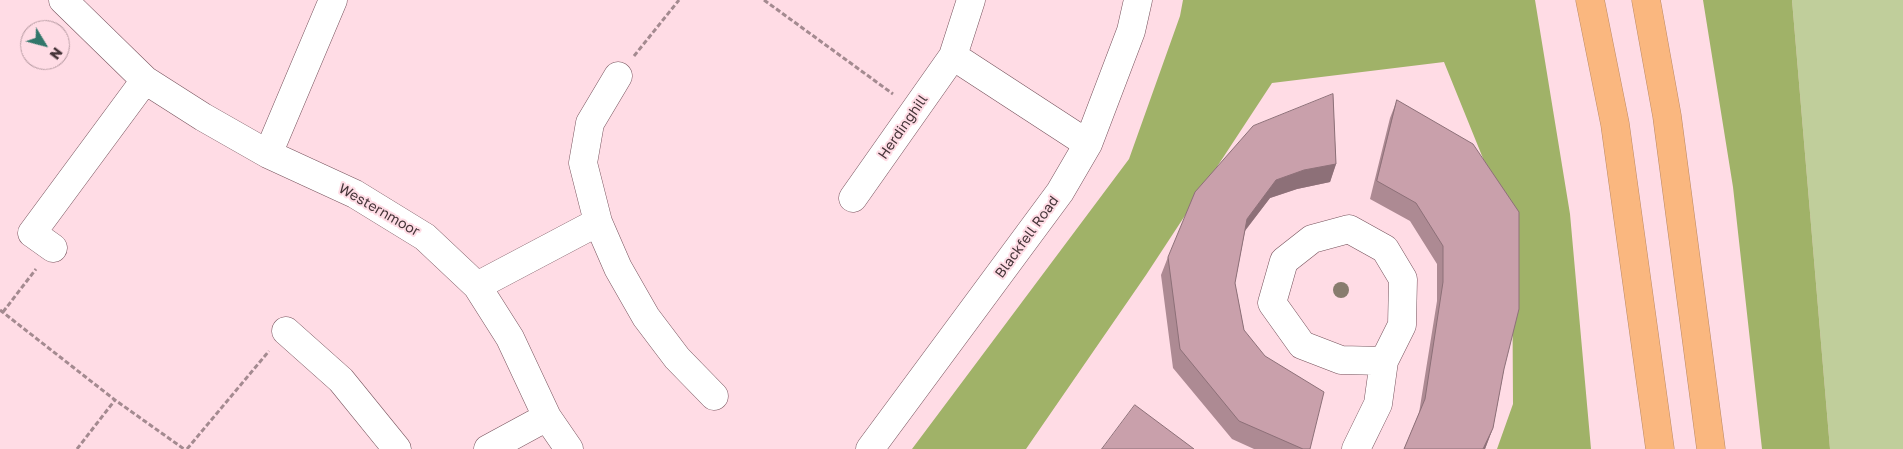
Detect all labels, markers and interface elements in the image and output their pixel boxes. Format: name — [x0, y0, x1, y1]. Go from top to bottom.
north arrow — [20, 20, 70, 70]
text: N — [47, 44, 67, 63]
street label: Herdinghill — [875, 91, 931, 163]
street label: Westernmoor — [335, 180, 423, 240]
street label: Blackfell Road — [992, 193, 1062, 281]

